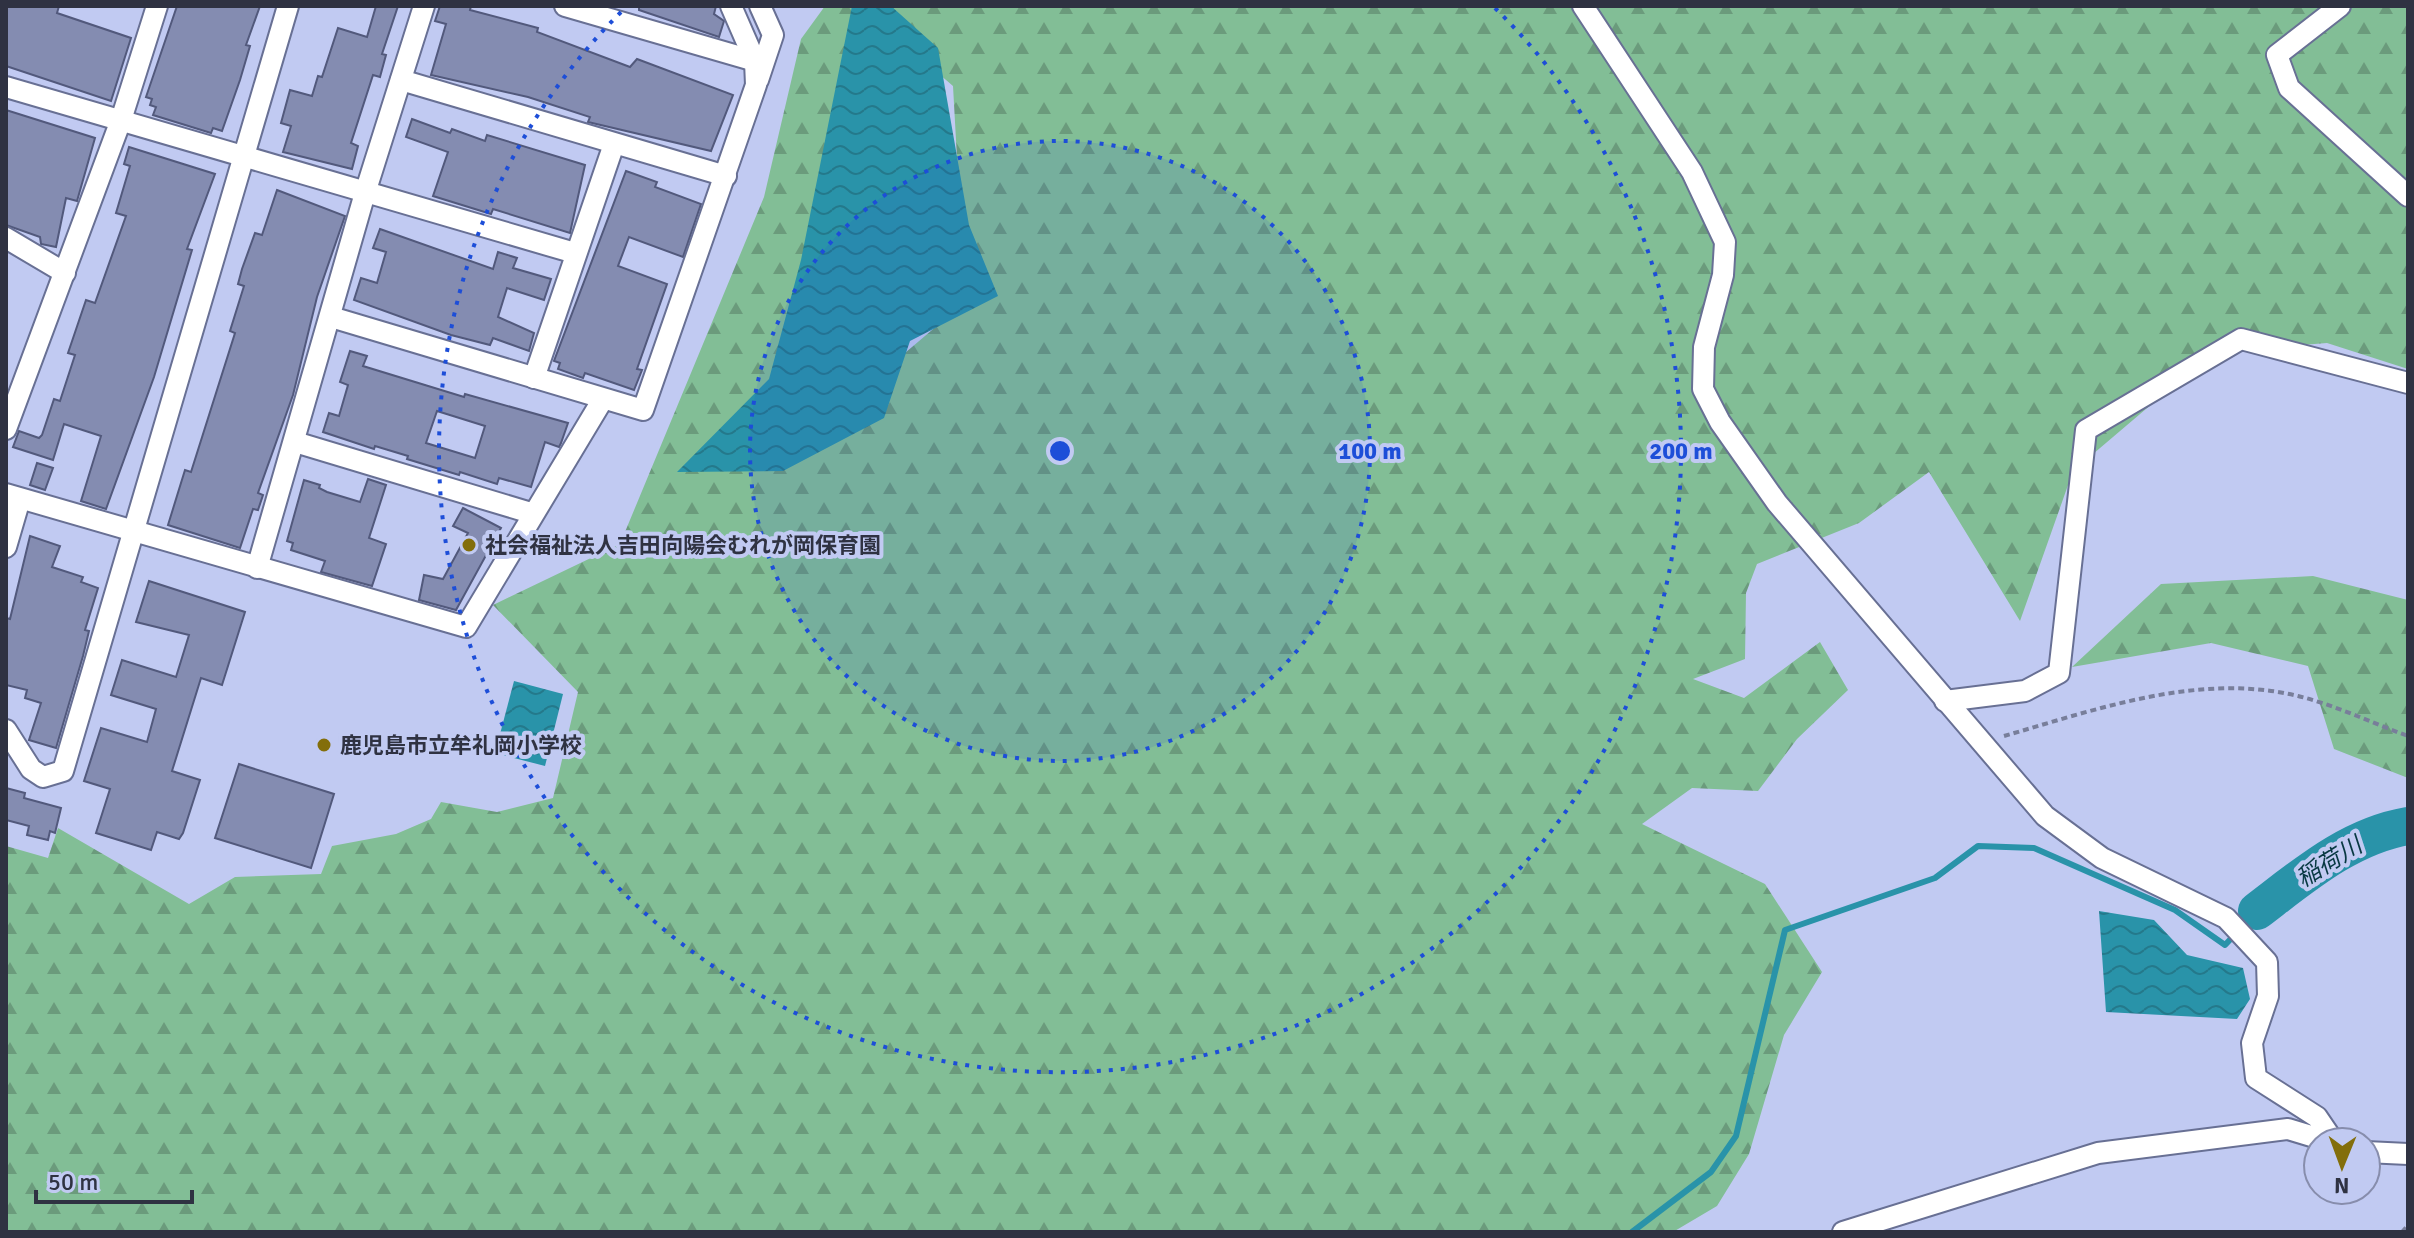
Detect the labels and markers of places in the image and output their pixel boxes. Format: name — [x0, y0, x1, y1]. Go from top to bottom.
centre of rings — [1046, 437, 1074, 465]
place label: 社会福祉法人吉田向陽会むれが岡保育園 — [485, 532, 881, 559]
marker: 社会福祉法人吉田向陽会むれが岡保育園 — [460, 536, 478, 554]
place label: 鹿児島市立牟礼岡小学校 — [340, 732, 582, 759]
marker: 鹿児島市立牟礼岡小学校 — [315, 736, 333, 754]

